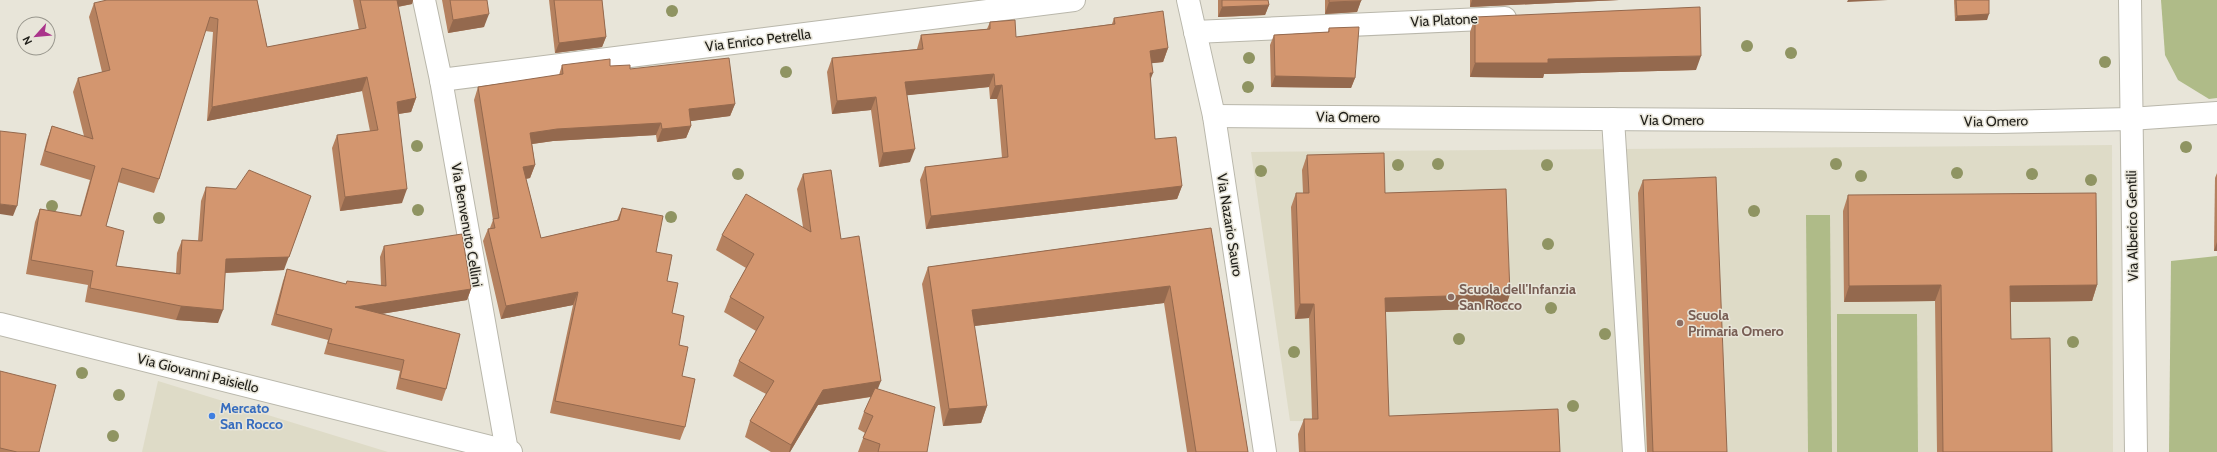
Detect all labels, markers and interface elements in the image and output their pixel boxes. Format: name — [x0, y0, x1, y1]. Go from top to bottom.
street label: Via Platone — [1410, 9, 1478, 31]
north arrow — [16, 16, 56, 56]
street label: Via Enrico Petrella — [704, 25, 812, 55]
text: N — [19, 34, 35, 47]
street label: Via Omero — [1316, 107, 1380, 127]
street label: Via Omero — [1640, 111, 1704, 129]
street label: Via Omero — [1964, 111, 2028, 131]
street label: Via Benvenuto Cellini — [447, 162, 487, 289]
street label: Via Alberico Gentili — [2122, 170, 2142, 282]
street label: Via Nazario Sauro — [1213, 172, 1247, 278]
place label: Scuola dell'Infanzia San Rocco — [1459, 280, 1576, 314]
marker: Scuola dell'Infanzia San Rocco — [1446, 292, 1456, 302]
place label: Scuola Primaria Omero — [1688, 306, 1784, 340]
marker: Scuola Primaria Omero — [1675, 318, 1685, 328]
street label: Via Giovanni Paisiello — [135, 349, 261, 397]
place label: Mercato San Rocco — [220, 399, 283, 433]
marker: Mercato San Rocco — [207, 411, 217, 421]

